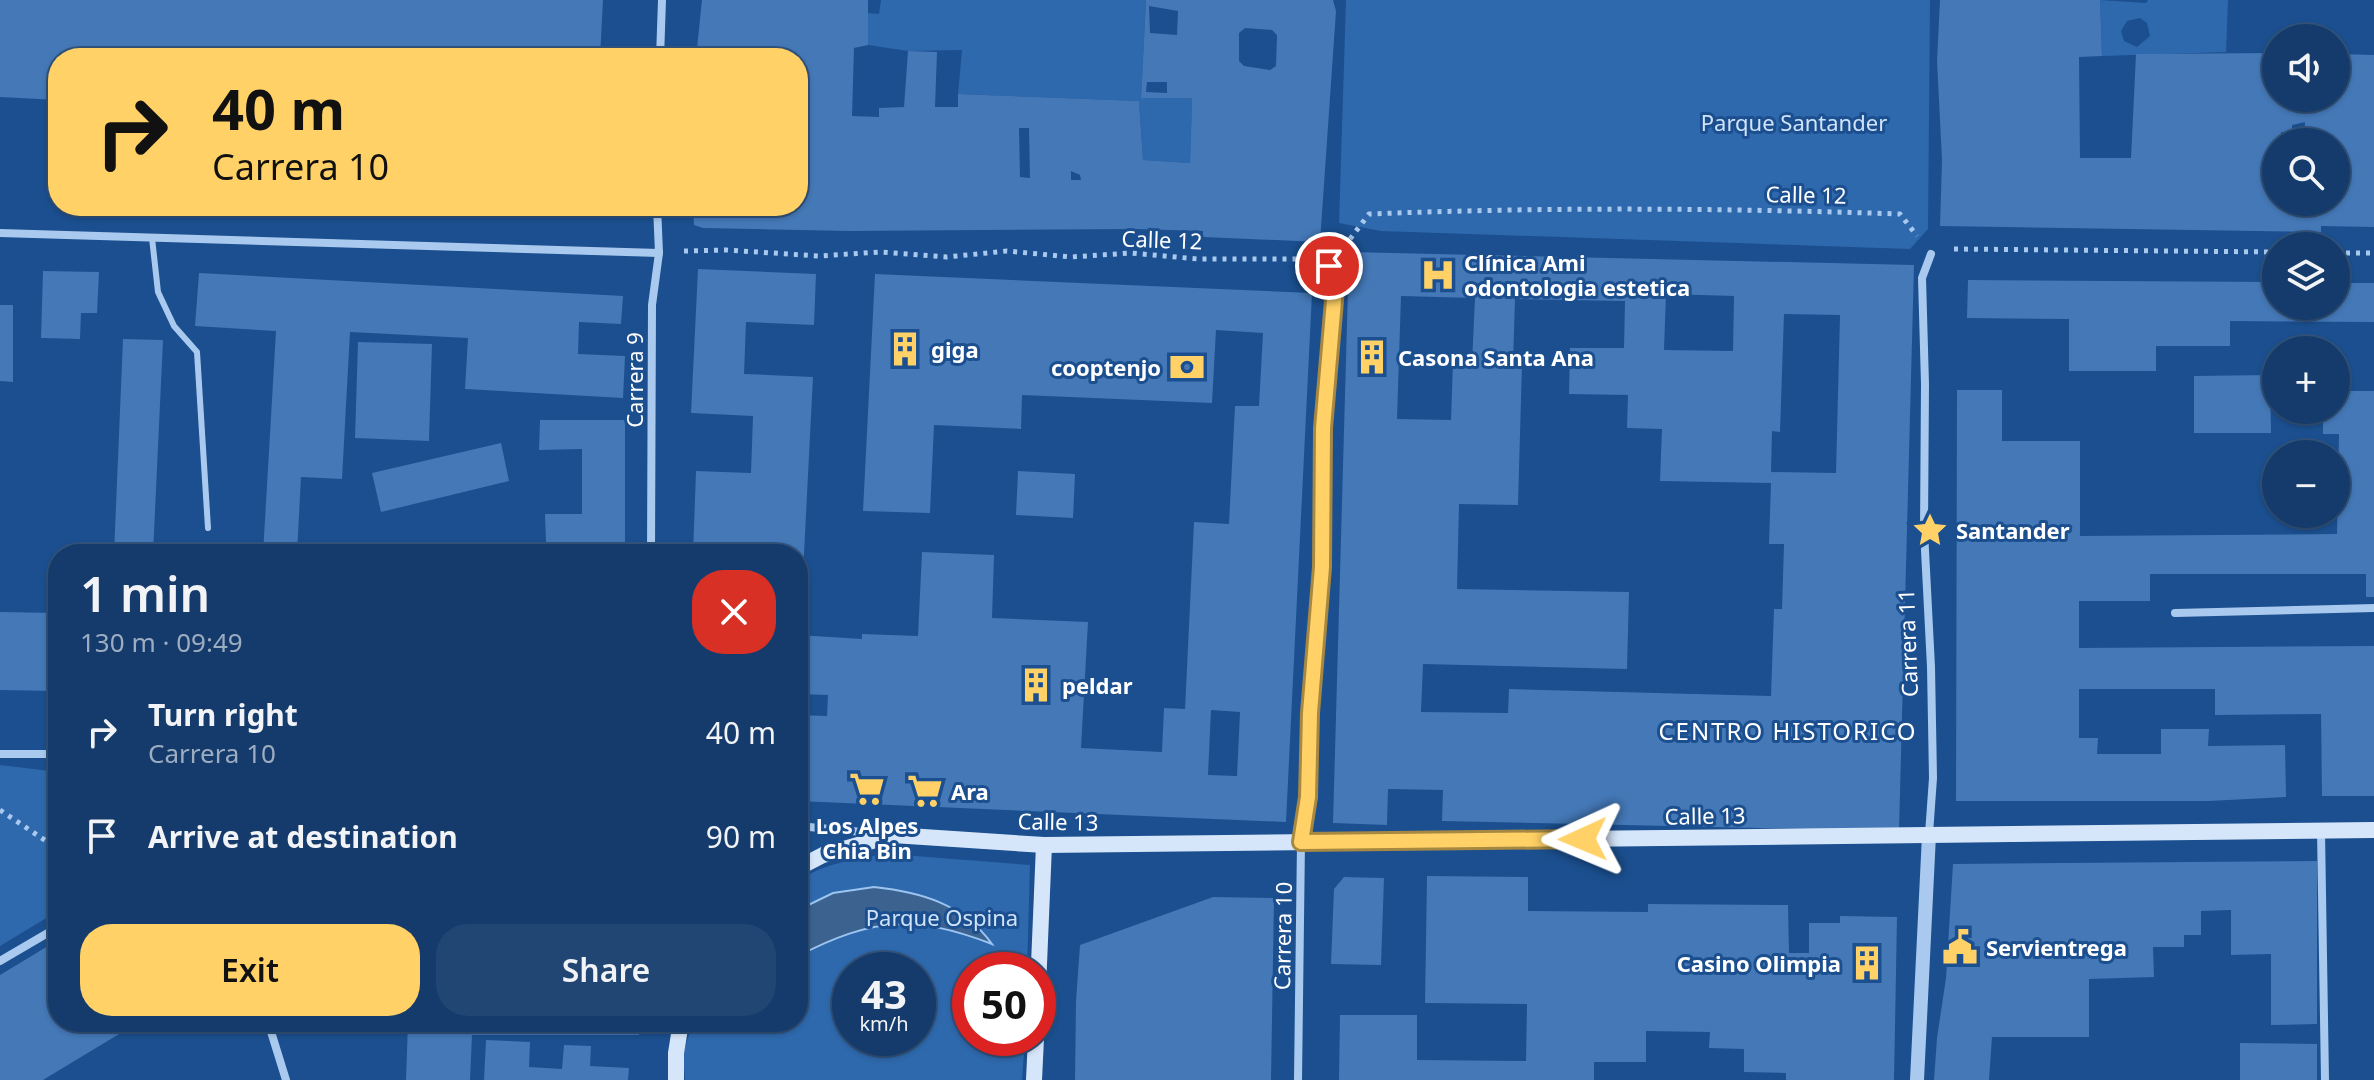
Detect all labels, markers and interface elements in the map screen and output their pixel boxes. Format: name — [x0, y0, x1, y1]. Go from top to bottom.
map controls — [2262, 24, 2350, 528]
button: sound — [2262, 24, 2350, 112]
text: 40 m — [212, 70, 345, 146]
icon: right — [80, 80, 184, 184]
park label: Parque Santander — [1701, 107, 1887, 137]
button: search — [2262, 128, 2350, 216]
text: Carrera 10 — [212, 142, 389, 191]
street label: Calle 12 — [1765, 178, 1847, 210]
street label: Calle 12 — [1121, 223, 1203, 255]
pin — [1295, 232, 1363, 300]
button: layers — [2262, 232, 2350, 320]
icon: arrive — [1307, 244, 1351, 288]
place label: Clínica Ami odontologia estetica — [1464, 247, 1690, 302]
hospital icon: Clínica Ami odontologia estetica — [1419, 256, 1457, 294]
building icon: giga — [886, 330, 924, 368]
street label: Carrera 9 — [619, 332, 649, 428]
place label: giga — [931, 334, 979, 364]
button: + — [2262, 336, 2350, 424]
building icon: Casona Santa Ana — [1353, 338, 1391, 376]
place label: Casona Santa Ana — [1398, 342, 1594, 372]
bank icon: cooptenjo — [1168, 348, 1206, 386]
place label: cooptenjo — [1051, 352, 1161, 382]
button: − — [2262, 440, 2350, 528]
place icon: Santander — [1911, 511, 1949, 549]
place label: Santander — [1956, 515, 2070, 545]
text: 1 min — [80, 561, 210, 626]
button: close — [692, 570, 776, 654]
street label: Carrera 11 — [1890, 588, 1924, 698]
text: 130 m · 09:49 — [80, 624, 243, 660]
building icon: peldar — [1017, 666, 1055, 704]
place label: peldar — [1062, 670, 1133, 700]
text: Turn right — [148, 694, 298, 735]
icon: right — [80, 710, 124, 754]
text: 40 m — [706, 712, 776, 753]
district label: CENTRO HISTORICO — [1658, 714, 1918, 747]
text: Carrera 10 — [148, 735, 276, 771]
supermarket icon: Los Alpes Chia Bin — [848, 770, 886, 808]
supermarket icon: Ara — [906, 772, 944, 810]
place label: Ara — [951, 776, 989, 806]
position arrow — [1541, 797, 1625, 881]
street label: Calle 13 — [1664, 799, 1746, 831]
street label: Calle 13 — [1017, 805, 1099, 837]
place label: Los Alpes Chia Bin — [816, 810, 918, 865]
icon: arrive — [80, 814, 124, 858]
text: Arrive at destination — [148, 816, 458, 857]
text: 90 m — [706, 816, 776, 857]
street label: Carrera 10 — [1266, 882, 1298, 990]
park label: Parque Ospina — [866, 902, 1018, 932]
button: Exit — [80, 924, 420, 1016]
button: Share — [436, 924, 776, 1016]
public building icon: Servientrega — [1941, 928, 1979, 966]
place label: Servientrega — [1986, 932, 2127, 962]
building icon: Casino Olimpia — [1848, 944, 1886, 982]
place label: Casino Olimpia — [1677, 948, 1841, 978]
speed limit sign: 50 — [952, 952, 1056, 1056]
text: 43 — [861, 966, 907, 1021]
text: km/h — [859, 1010, 909, 1037]

